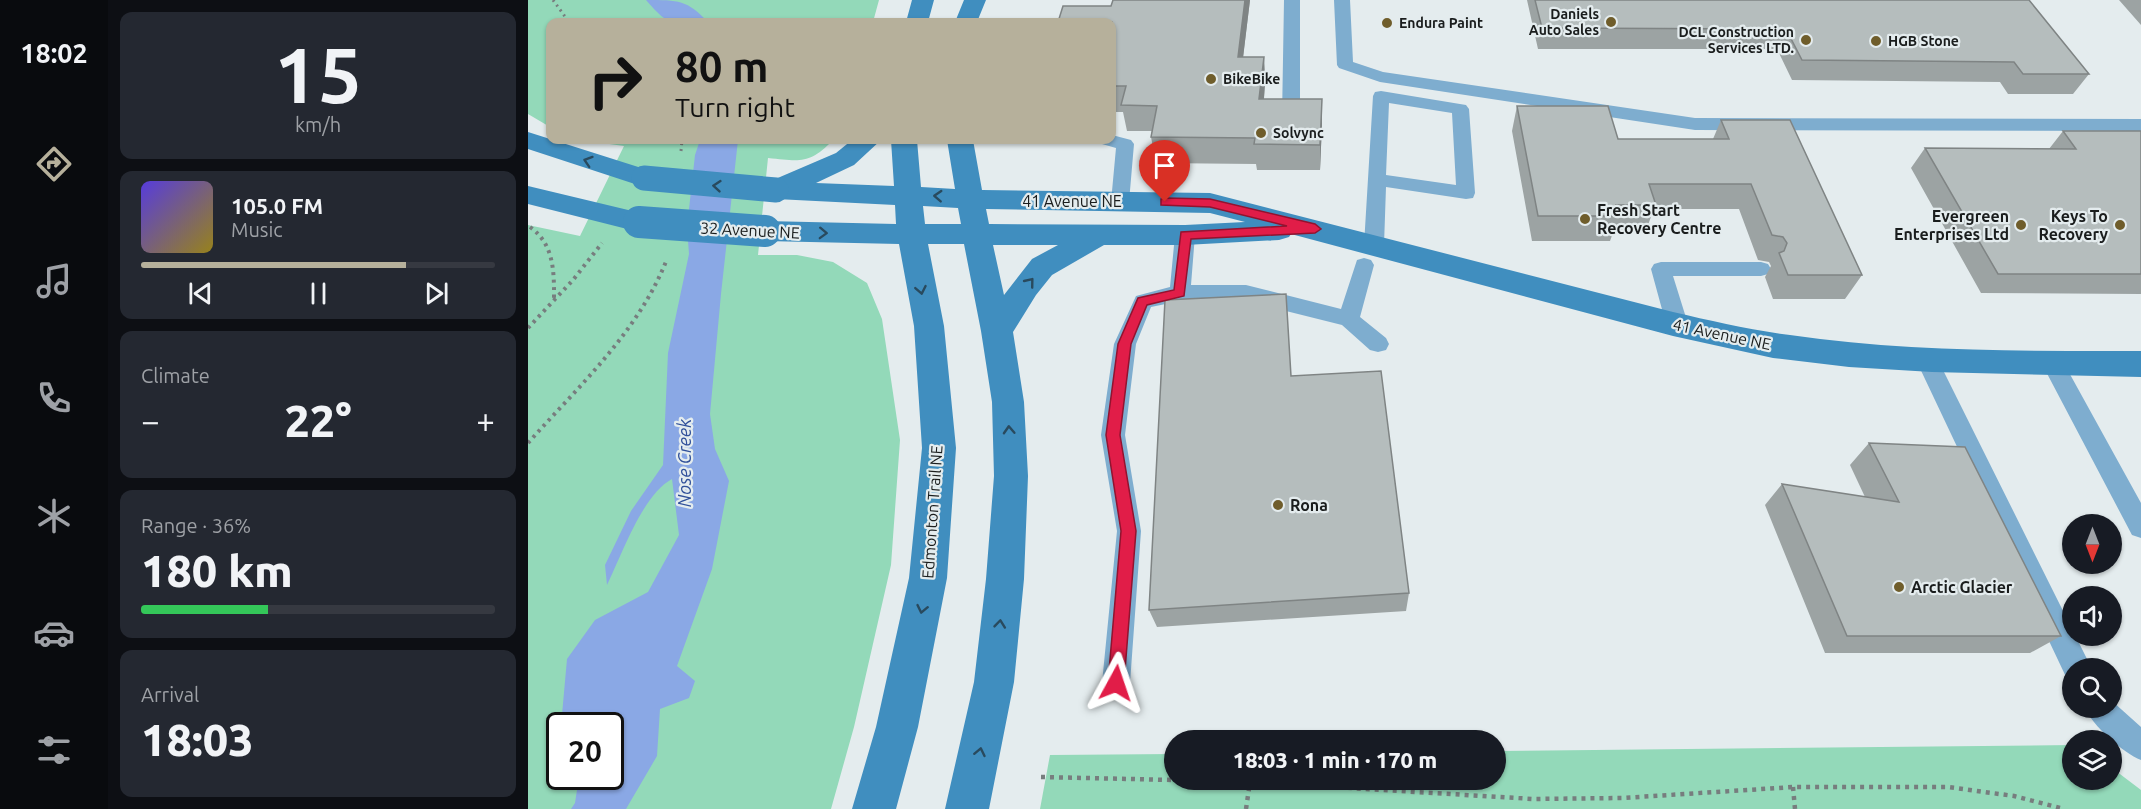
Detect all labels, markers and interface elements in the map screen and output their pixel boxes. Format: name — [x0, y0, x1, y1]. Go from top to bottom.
place label: Daniels Auto Sales — [1529, 6, 1599, 38]
place label: Endura Paint — [1399, 15, 1483, 31]
marker: Daniels Auto Sales — [1604, 15, 1618, 29]
marker: Endura Paint — [1380, 16, 1394, 30]
place label: DCL Construction Services LTD. — [1678, 24, 1794, 56]
text: 15 — [274, 30, 362, 118]
marker: DCL Construction Services LTD. — [1799, 33, 1813, 47]
place label: HGB Stone — [1888, 33, 1959, 49]
marker: HGB Stone — [1869, 34, 1883, 48]
text: 18:02 — [20, 38, 88, 68]
icon: right — [576, 42, 654, 120]
text: 80 m — [675, 43, 769, 90]
place label: BikeBike — [1223, 71, 1280, 87]
marker: BikeBike — [1204, 72, 1218, 86]
text: Turn right — [675, 92, 795, 122]
text: km/h — [295, 113, 341, 136]
place label: Solvync — [1273, 125, 1324, 141]
marker: Solvync — [1254, 126, 1268, 140]
pin — [1139, 140, 1190, 202]
icon: directions — [33, 143, 75, 185]
icon: arrive — [1148, 149, 1181, 182]
one-way arrow — [583, 156, 594, 168]
one-way arrow — [713, 180, 722, 193]
one-way arrow — [934, 190, 943, 203]
street label: 41 Avenue NE — [1022, 192, 1122, 210]
text: 105.0 FM — [231, 193, 323, 218]
place label: Fresh Start Recovery Centre — [1597, 201, 1722, 237]
place label: Evergreen Enterprises Ltd — [1894, 207, 2009, 243]
place label: Keys To Recovery — [2038, 207, 2108, 243]
marker: Fresh Start Recovery Centre — [1578, 212, 1592, 226]
text: Music — [231, 218, 283, 241]
street label: 32 Avenue NE — [700, 218, 800, 242]
marker: Evergreen Enterprises Ltd — [2014, 218, 2028, 232]
marker: Keys To Recovery — [2113, 218, 2127, 232]
one-way arrow — [819, 227, 828, 239]
icon: music — [33, 260, 75, 302]
icon: previous — [184, 277, 217, 310]
icon: pause — [302, 277, 335, 310]
icon: next — [420, 277, 453, 310]
one-way arrow — [1022, 278, 1033, 289]
one-way arrow — [914, 285, 927, 295]
street label: 41 Avenue NE — [1671, 315, 1773, 353]
text: Climate — [141, 364, 210, 387]
icon: phone — [33, 377, 75, 419]
text: 22° — [284, 395, 352, 446]
text: − — [141, 402, 160, 439]
text: + — [476, 402, 495, 439]
water label: Nose Creek — [674, 418, 694, 507]
one-way arrow — [1002, 425, 1015, 434]
street label: Edmonton Trail NE — [918, 445, 946, 579]
icon: climate — [33, 495, 75, 537]
place label: Rona — [1290, 496, 1328, 514]
marker: Rona — [1271, 498, 1285, 512]
text: Range · 36% — [141, 514, 251, 537]
north arrow — [2062, 514, 2122, 574]
map controls — [2062, 514, 2122, 790]
text: 180 km — [141, 545, 293, 596]
place label: Arctic Glacier — [1911, 578, 2013, 596]
marker: Arctic Glacier — [1892, 580, 1906, 594]
button: sound — [2062, 586, 2122, 646]
one-way arrow — [916, 603, 929, 613]
icon: car — [33, 612, 75, 654]
one-way arrow — [993, 620, 1006, 629]
position arrow — [1084, 651, 1148, 715]
button: search — [2062, 658, 2122, 718]
text: Arrival — [141, 683, 199, 706]
speed limit sign: 20 — [546, 712, 624, 790]
text: 18:03 — [141, 714, 254, 765]
icon: filters — [33, 729, 75, 771]
button: layers — [2062, 730, 2122, 790]
one-way arrow — [972, 747, 985, 757]
text: 18:03 · 1 min · 170 m — [1233, 747, 1437, 772]

